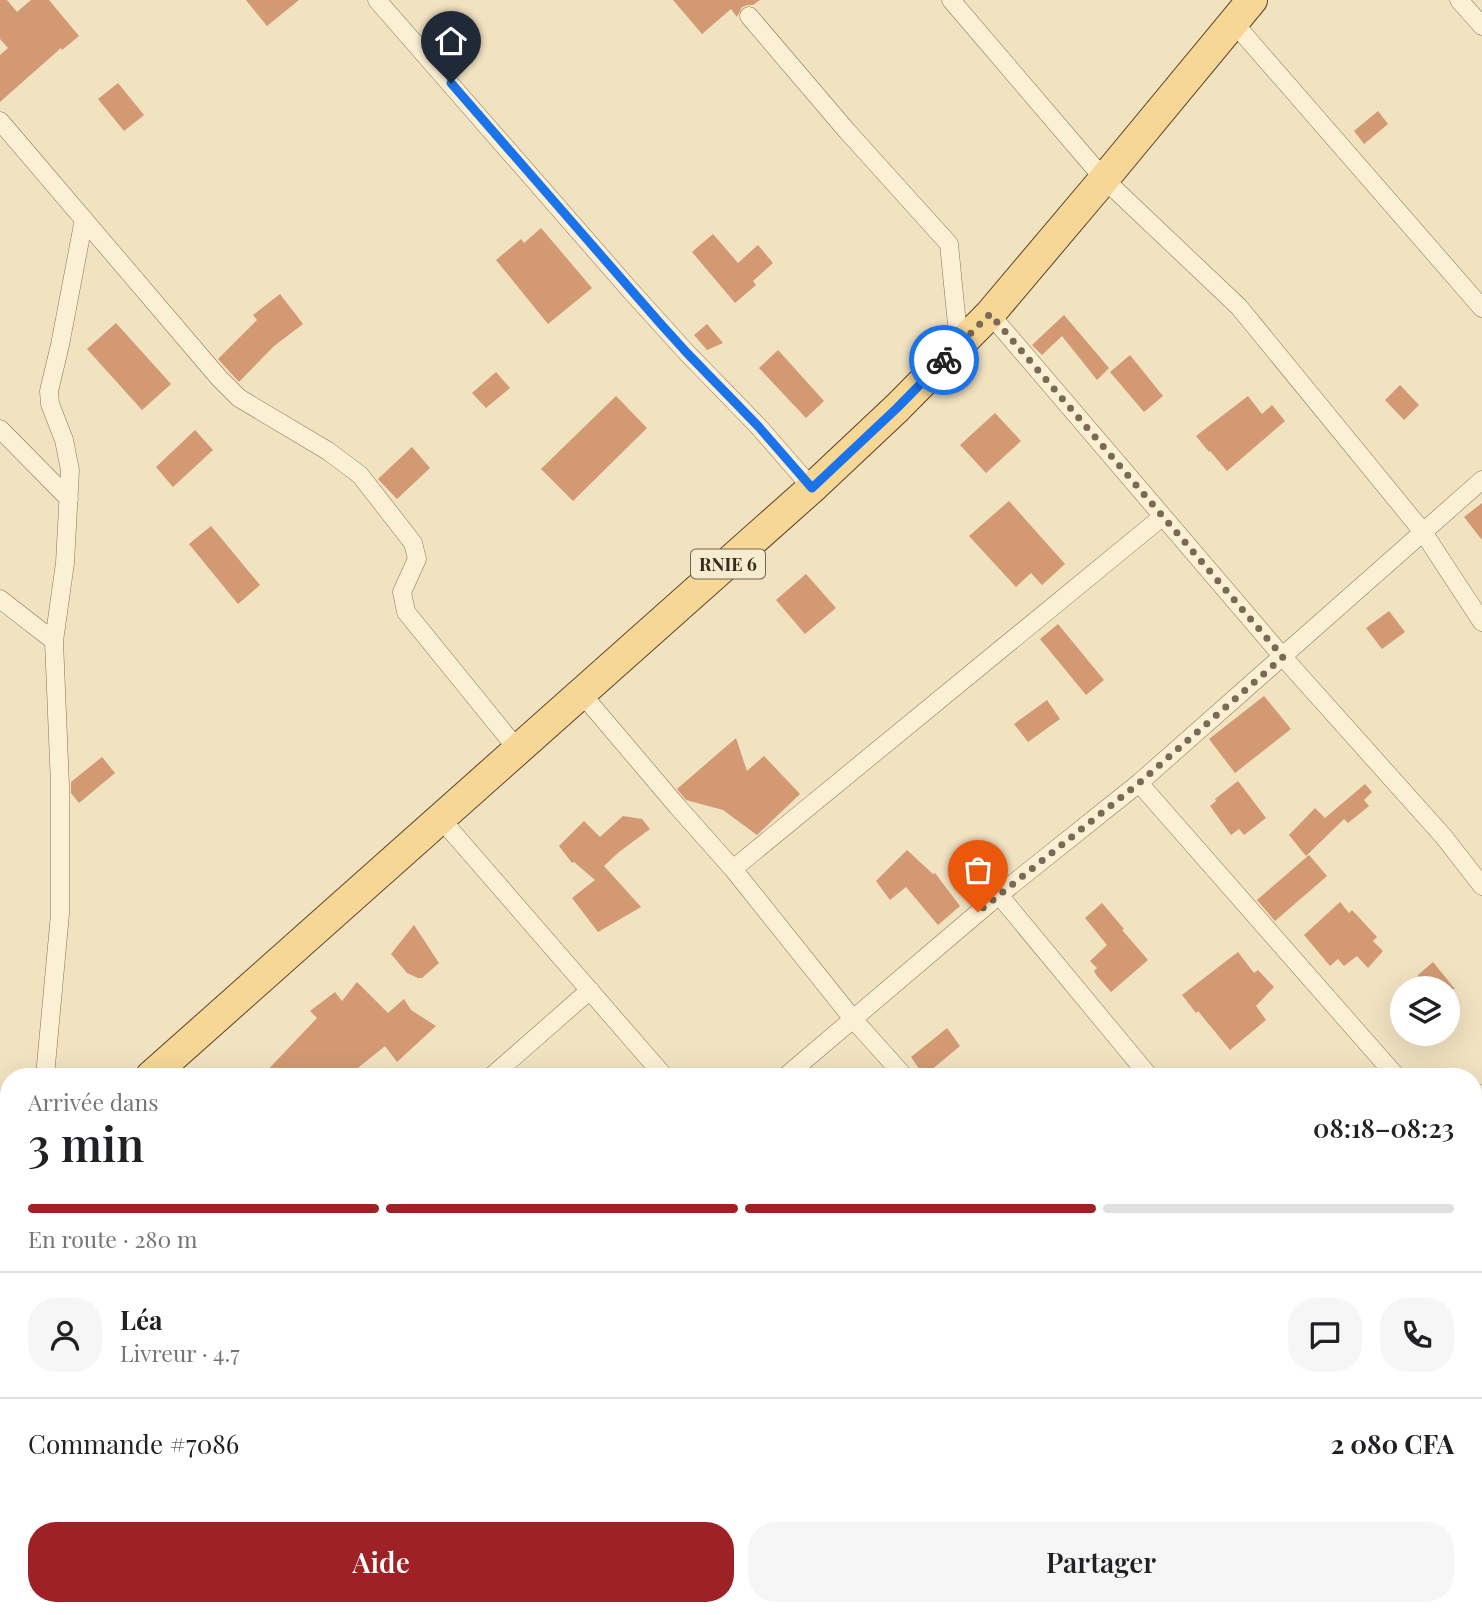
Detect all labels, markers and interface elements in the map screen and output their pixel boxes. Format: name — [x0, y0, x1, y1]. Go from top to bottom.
pin — [421, 11, 481, 83]
icon: home — [432, 22, 470, 60]
courier — [909, 325, 979, 395]
icon: bike — [925, 341, 963, 379]
road number: RNIE 6 — [691, 550, 765, 578]
pin — [948, 840, 1008, 912]
icon: bag — [959, 851, 997, 889]
map controls — [1390, 976, 1460, 1046]
button: layers — [1390, 976, 1460, 1046]
text: Arrivée dans — [28, 1086, 159, 1117]
text: 08:18–08:23 — [1313, 1110, 1454, 1145]
text: 3 min — [28, 1112, 144, 1174]
text: En route · 280 m — [28, 1223, 197, 1254]
button: person — [28, 1298, 102, 1372]
button: chat — [1288, 1298, 1362, 1372]
button: phone — [1380, 1298, 1454, 1372]
text: Léa — [120, 1302, 162, 1337]
text: Livreur · 4.7 — [120, 1337, 240, 1368]
text: Commande #7086 — [28, 1426, 239, 1461]
text: 2 080 CFA — [1331, 1426, 1454, 1461]
button: Aide — [28, 1522, 734, 1602]
button: Partager — [748, 1522, 1454, 1602]

